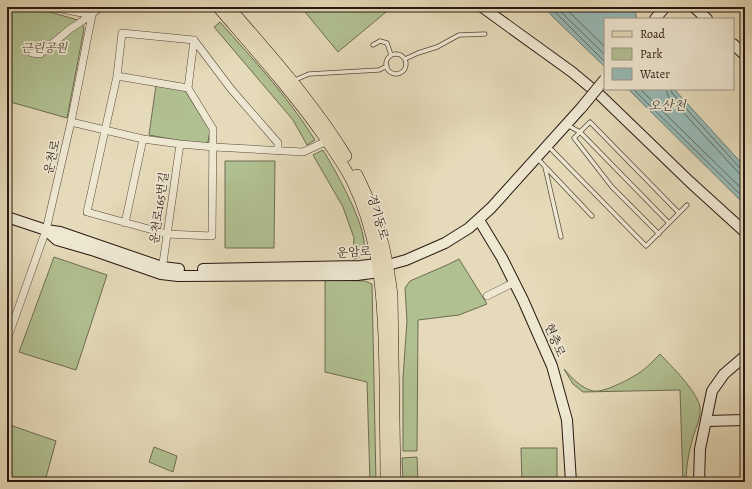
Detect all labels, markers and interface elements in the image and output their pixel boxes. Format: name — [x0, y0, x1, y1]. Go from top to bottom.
legend — [604, 18, 734, 90]
text: Road — [640, 26, 666, 42]
park label: 근린공원 — [21, 40, 69, 56]
text: Park — [640, 46, 663, 62]
text: Water — [639, 66, 670, 82]
water label: 오산천 — [648, 97, 687, 114]
street label: 운천로 — [40, 138, 64, 176]
street label: 운천로165번길 — [146, 171, 172, 245]
street label: 경기동로 — [364, 192, 393, 242]
street label: 운암로 — [336, 243, 372, 261]
street label: 현충로 — [541, 321, 569, 360]

